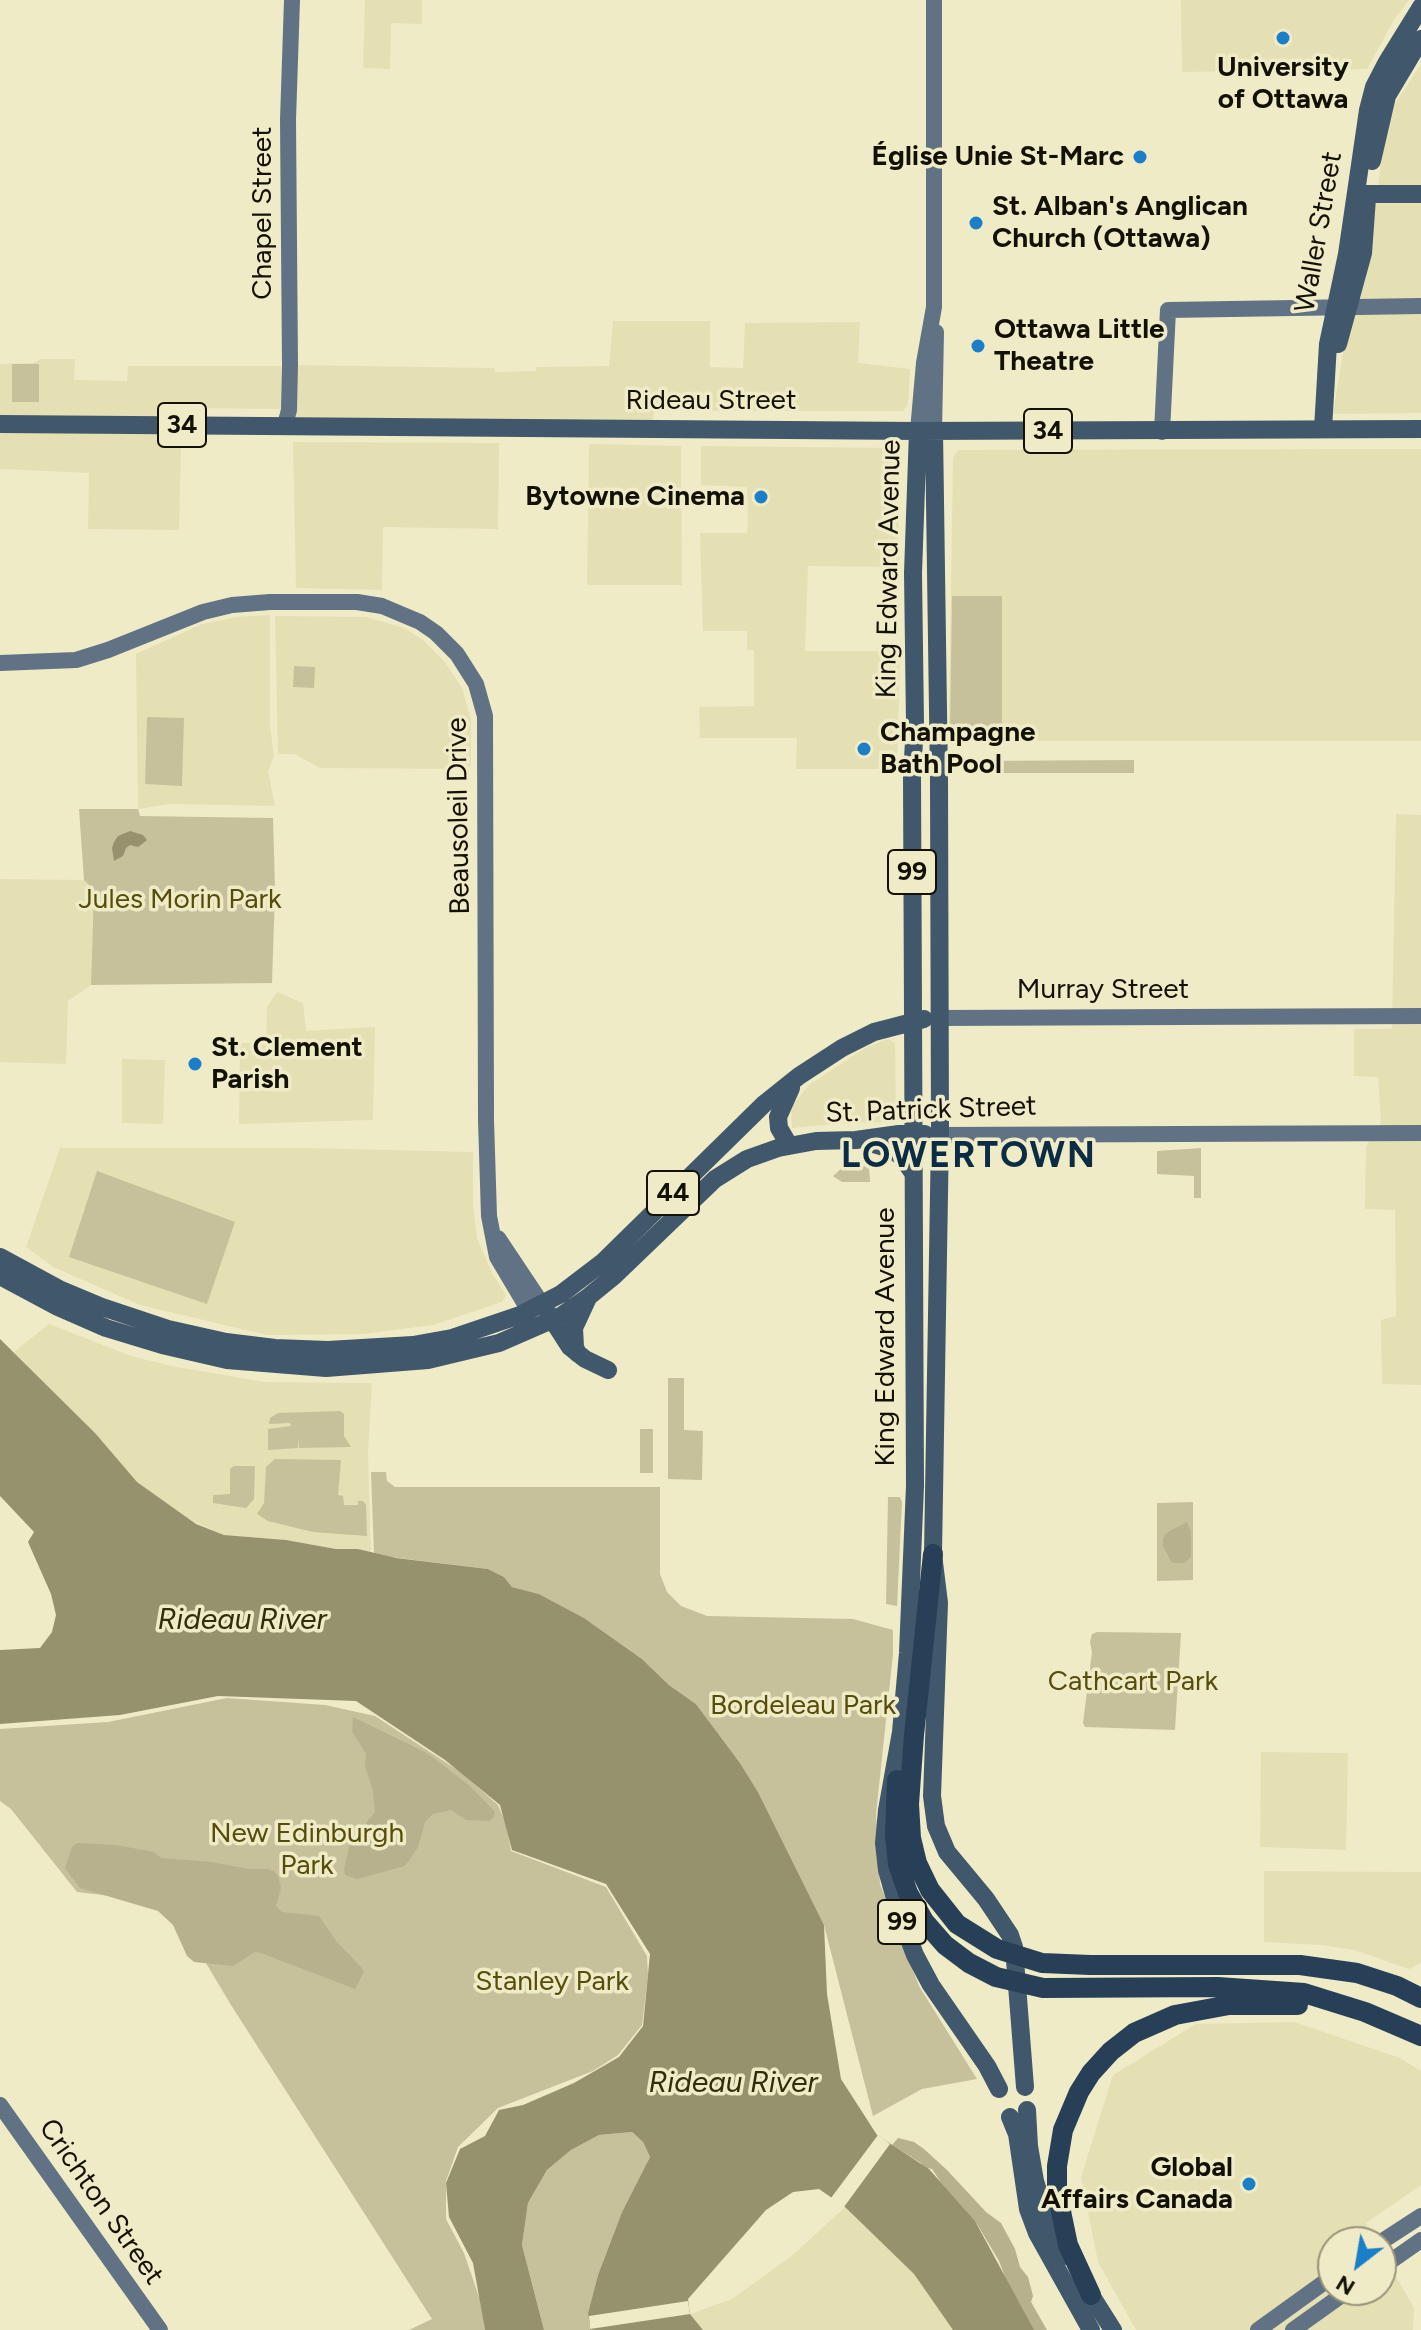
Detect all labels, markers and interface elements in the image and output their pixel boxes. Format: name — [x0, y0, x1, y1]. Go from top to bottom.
marker: University of Ottawa — [1274, 29, 1292, 47]
place label: University of Ottawa — [1217, 51, 1349, 117]
street label: Chapel Street — [246, 126, 280, 300]
place label: Église Unie St-Marc — [872, 140, 1124, 174]
marker: Église Unie St-Marc — [1131, 148, 1149, 166]
street label: Waller Street — [1288, 149, 1350, 315]
place label: St. Alban's Anglican Church (Ottawa) — [992, 190, 1248, 256]
marker: St. Alban's Anglican Church (Ottawa) — [967, 214, 985, 232]
place label: Ottawa Little Theatre — [994, 313, 1165, 379]
marker: Ottawa Little Theatre — [969, 337, 987, 355]
street label: Rideau Street — [626, 384, 796, 418]
road number: 34 — [158, 403, 206, 447]
road number: 34 — [1024, 409, 1072, 453]
street label: King Edward Avenue — [870, 439, 908, 699]
place label: Bytowne Cinema — [525, 480, 745, 514]
marker: Bytowne Cinema — [752, 488, 770, 506]
place label: Champagne Bath Pool — [880, 716, 1036, 782]
street label: Beausoleil Drive — [440, 717, 478, 915]
marker: Champagne Bath Pool — [855, 740, 873, 758]
road number: 99 — [888, 850, 936, 894]
park label: Jules Morin Park — [78, 883, 282, 917]
street label: Murray Street — [1017, 973, 1189, 1007]
place label: St. Clement Parish — [211, 1031, 363, 1097]
marker: St. Clement Parish — [186, 1055, 204, 1073]
street label: St. Patrick Street — [825, 1090, 1037, 1130]
district label: LOWERTOWN — [841, 1134, 1097, 1178]
road number: 44 — [647, 1171, 699, 1215]
street label: King Edward Avenue — [869, 1208, 903, 1466]
water label: Rideau River — [157, 1602, 327, 1638]
park label: Cathcart Park — [1048, 1665, 1218, 1699]
park label: Bordeleau Park — [710, 1689, 896, 1723]
park label: New Edinburgh Park — [210, 1817, 404, 1883]
road number: 99 — [878, 1900, 926, 1944]
park label: Stanley Park — [475, 1965, 629, 1999]
water label: Rideau River — [648, 2065, 818, 2101]
street label: Crichton Street — [31, 2113, 171, 2291]
place label: Global Affairs Canada — [1041, 2151, 1233, 2217]
marker: Global Affairs Canada — [1240, 2175, 1258, 2193]
north arrow — [1317, 2226, 1397, 2306]
text: N — [1331, 2269, 1360, 2301]

